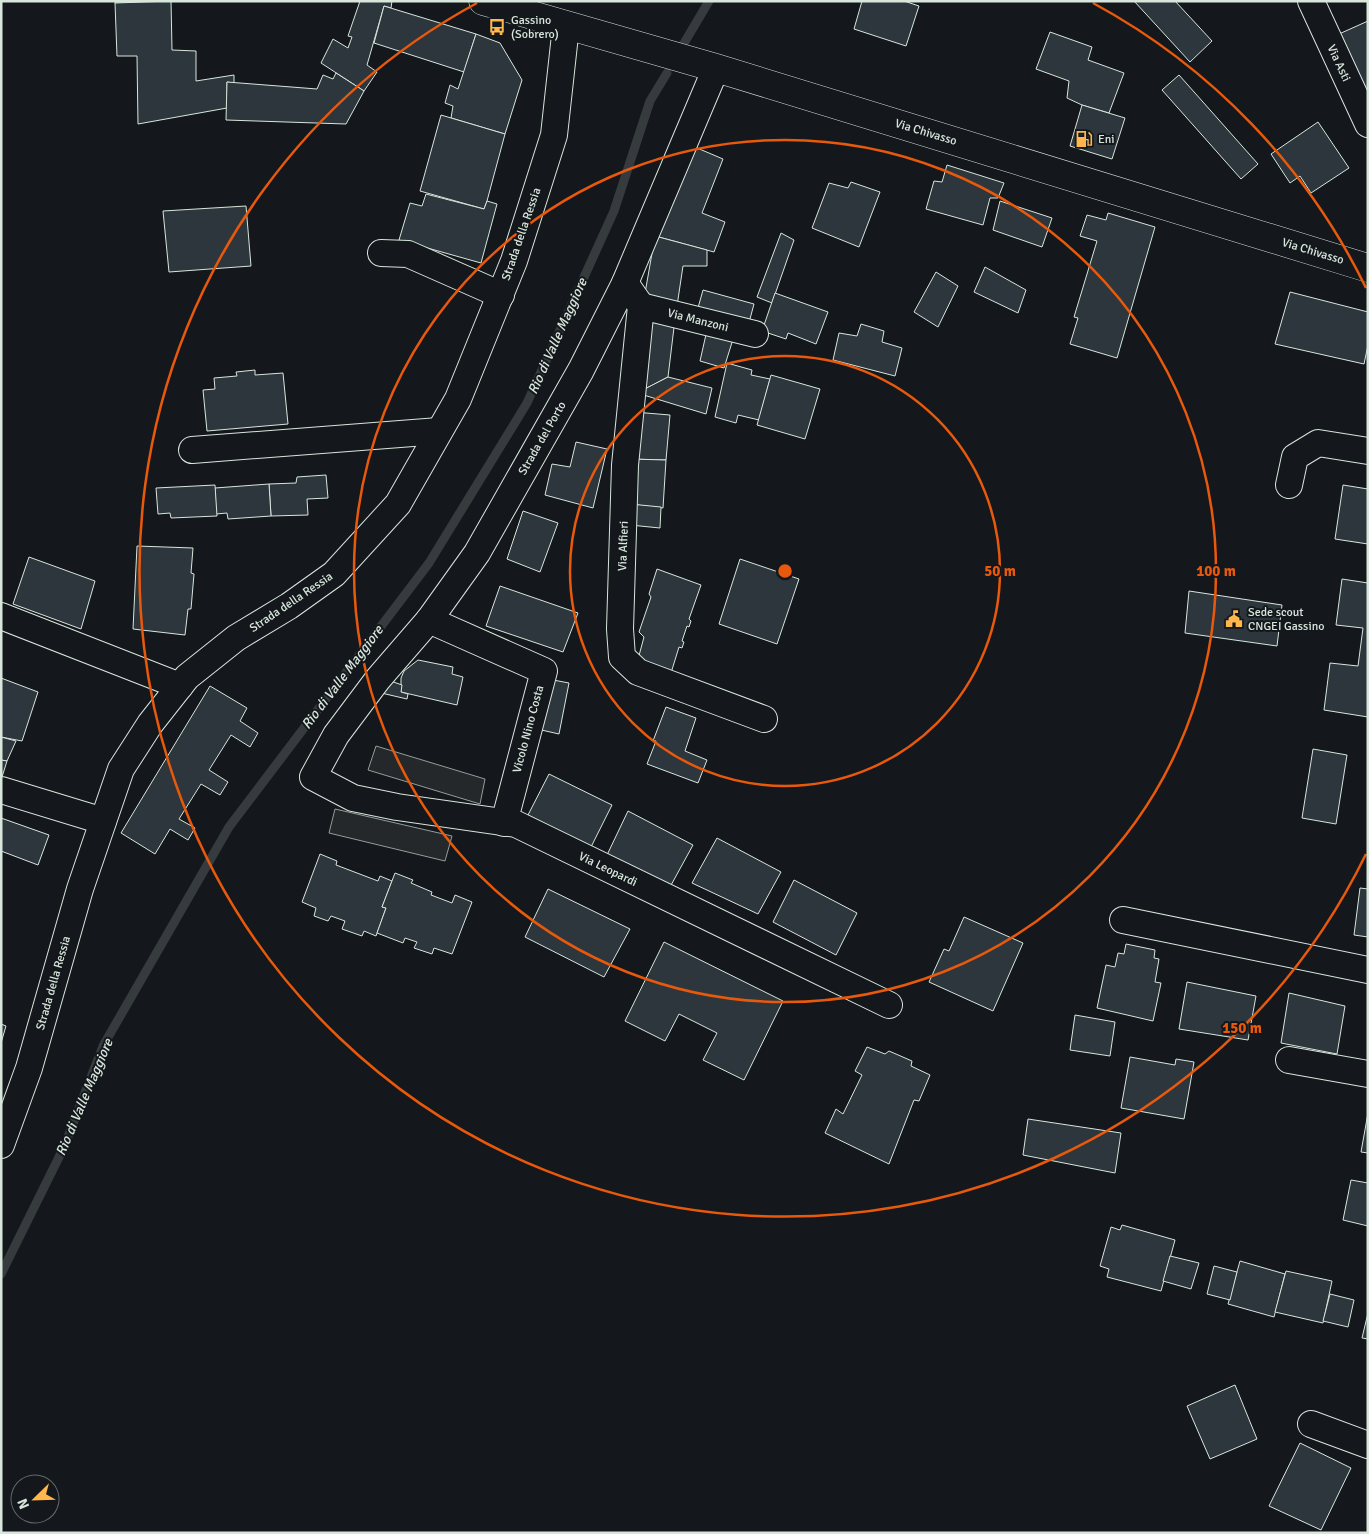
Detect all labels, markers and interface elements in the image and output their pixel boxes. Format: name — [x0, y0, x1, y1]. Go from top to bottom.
place label: Gassino (Sobrero) — [511, 13, 559, 42]
bus stop icon: Gassino (Sobrero) — [487, 17, 507, 37]
street label: Via Asti — [1324, 42, 1354, 84]
street label: Via Chivasso — [893, 116, 959, 149]
fuel station icon: Eni — [1074, 129, 1094, 149]
place label: Eni — [1098, 132, 1115, 147]
street label: Strada della Ressia — [499, 186, 544, 283]
street label: Via Chivasso — [1280, 235, 1346, 268]
water label: Rio di Valle Maggiore — [524, 275, 591, 397]
street label: Via Manzoni — [666, 306, 730, 335]
street label: Strada del Porto — [515, 399, 570, 478]
street label: Via Alfieri — [615, 521, 632, 571]
centre of rings — [776, 562, 794, 580]
text: 50 m — [984, 562, 1016, 580]
text: 100 m — [1196, 562, 1236, 580]
street label: Strada della Ressia — [247, 569, 336, 636]
place label: Sede scout CNGEI Gassino — [1248, 605, 1324, 634]
public building icon: Sede scout CNGEI Gassino — [1224, 609, 1244, 629]
water label: Rio di Valle Maggiore — [298, 621, 388, 733]
street label: Vicolo Nino Costa — [510, 684, 547, 775]
street label: Via Leopardi — [576, 849, 640, 890]
street label: Strada della Ressia — [33, 934, 74, 1032]
text: 150 m — [1222, 1019, 1262, 1037]
water label: Rio di Valle Maggiore — [52, 1035, 117, 1158]
north arrow — [10, 1474, 60, 1524]
text: N — [14, 1496, 33, 1512]

